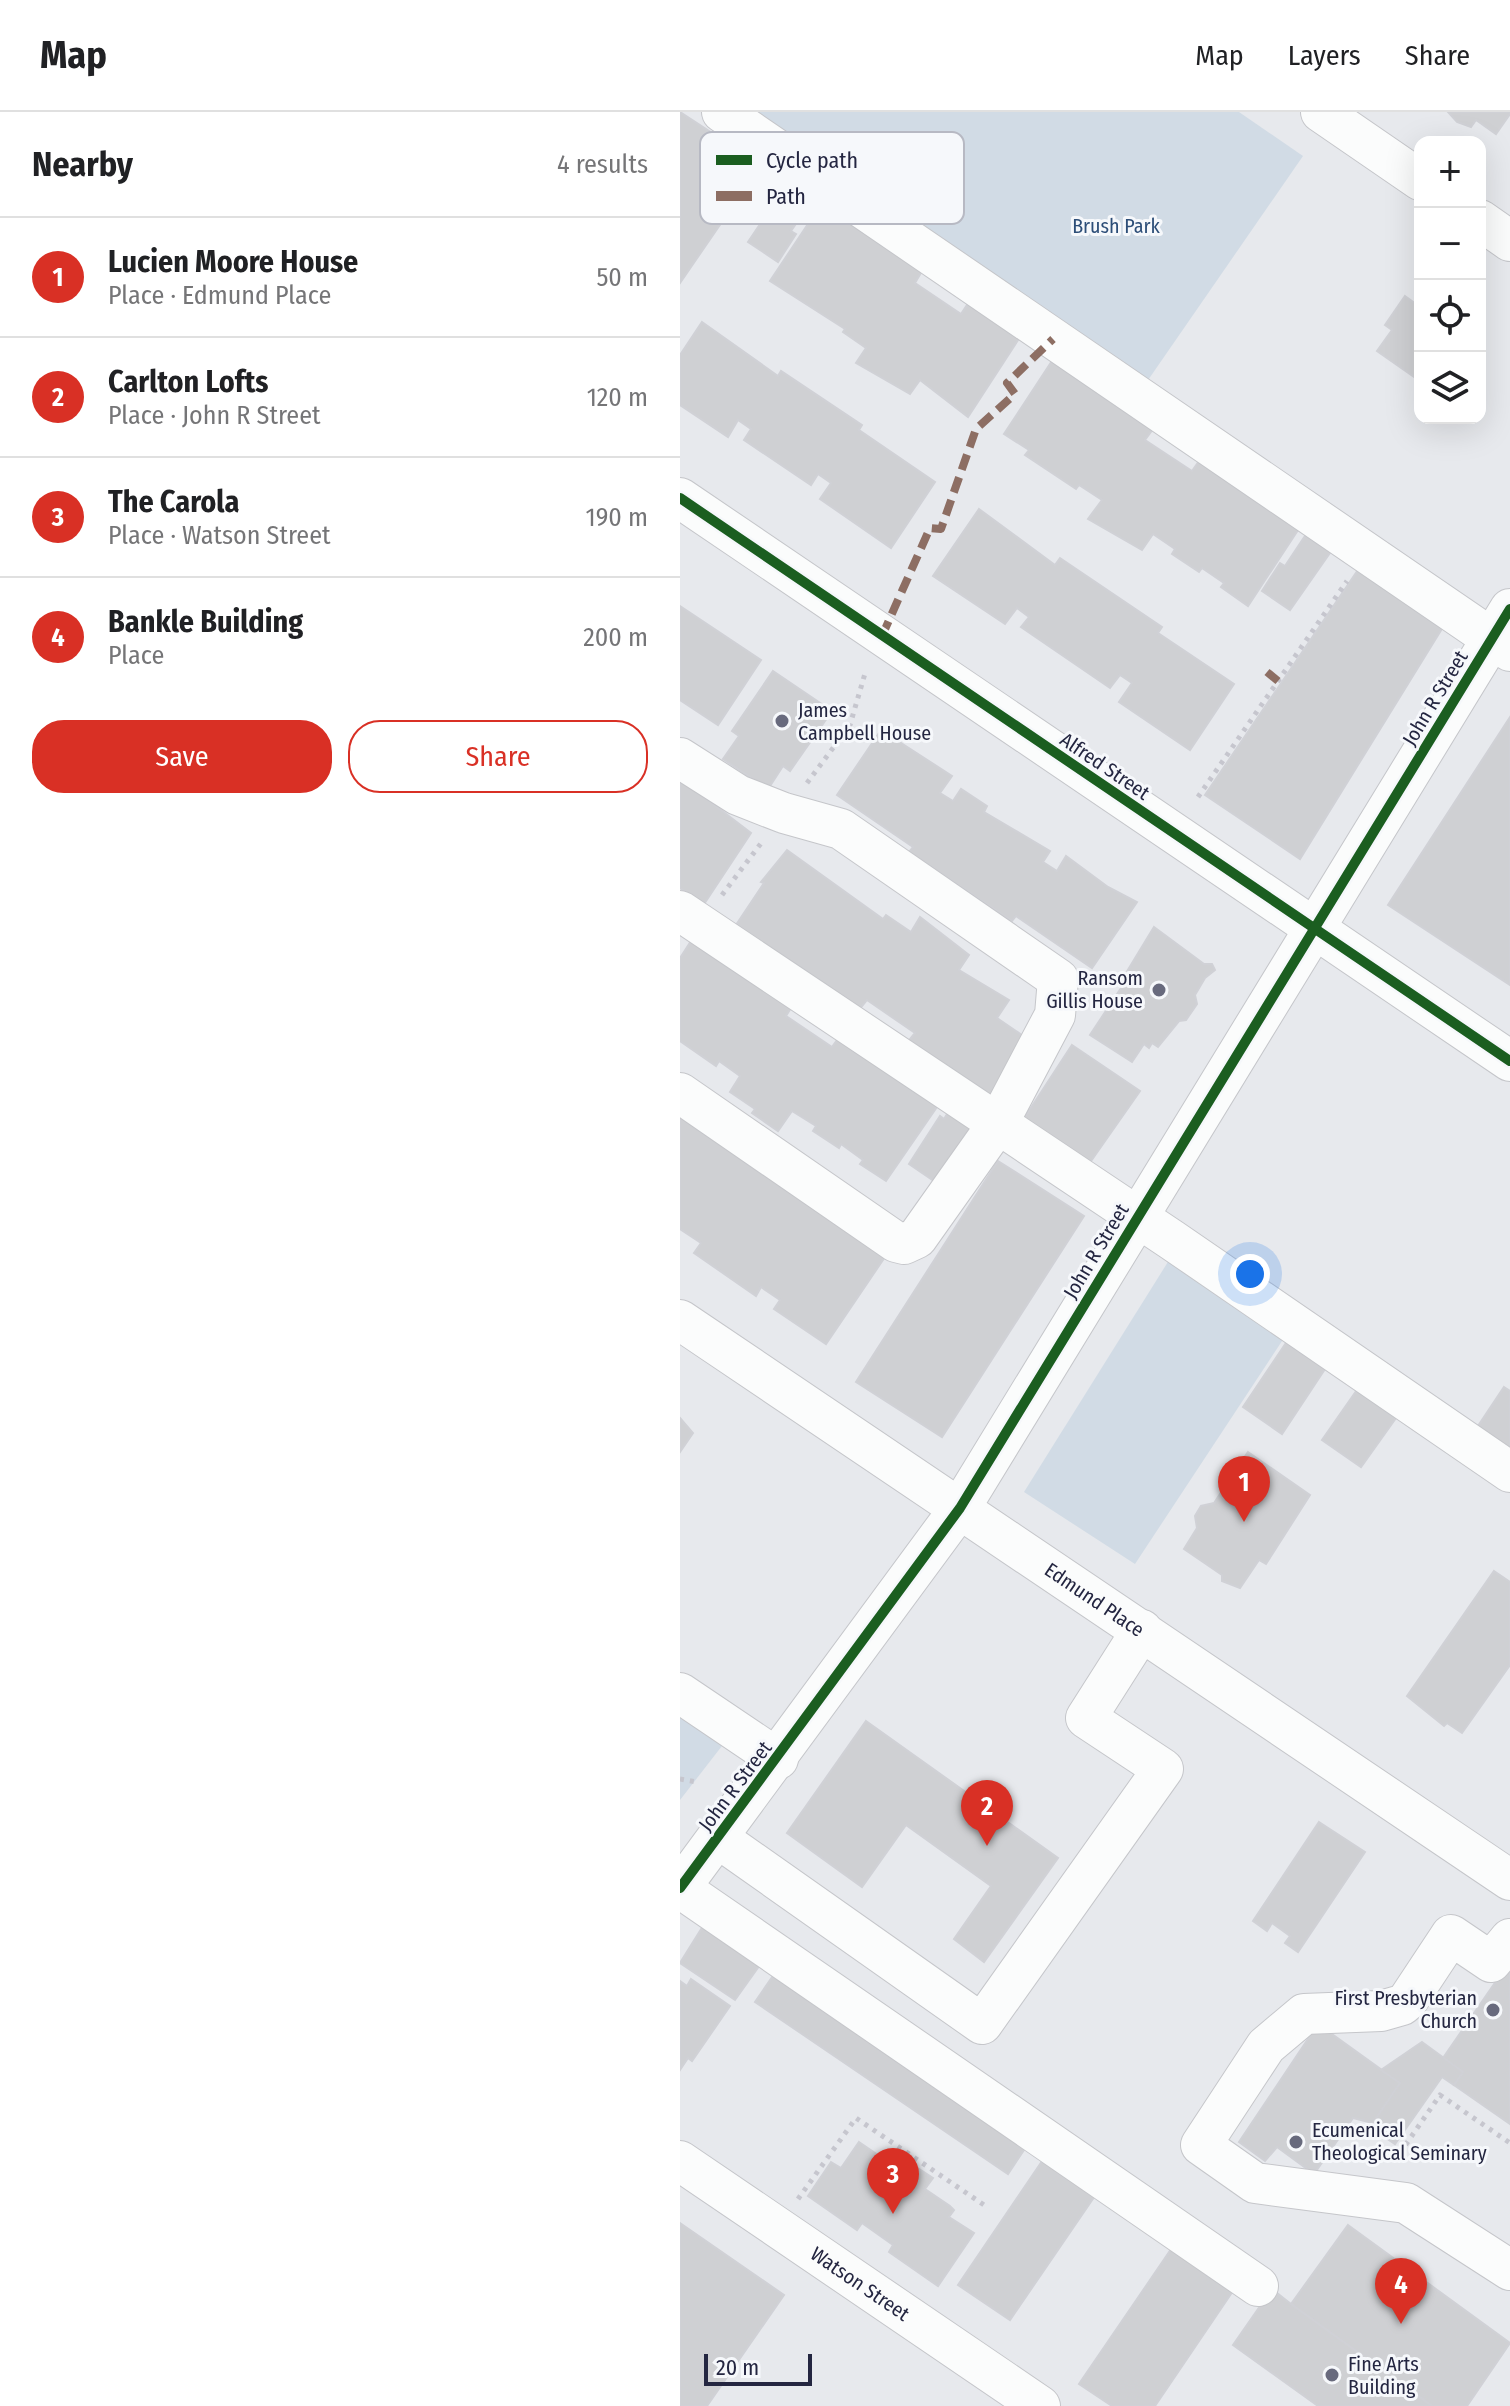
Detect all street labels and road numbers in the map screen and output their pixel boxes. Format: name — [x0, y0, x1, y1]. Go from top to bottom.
street label: John R Street — [1397, 646, 1473, 750]
street label: Alfred Street — [1056, 727, 1155, 805]
street label: John R Street — [1058, 1199, 1134, 1303]
street label: Edmund Place — [1040, 1558, 1149, 1642]
street label: John R Street — [693, 1736, 777, 1836]
street label: Watson Street — [806, 2242, 915, 2326]

